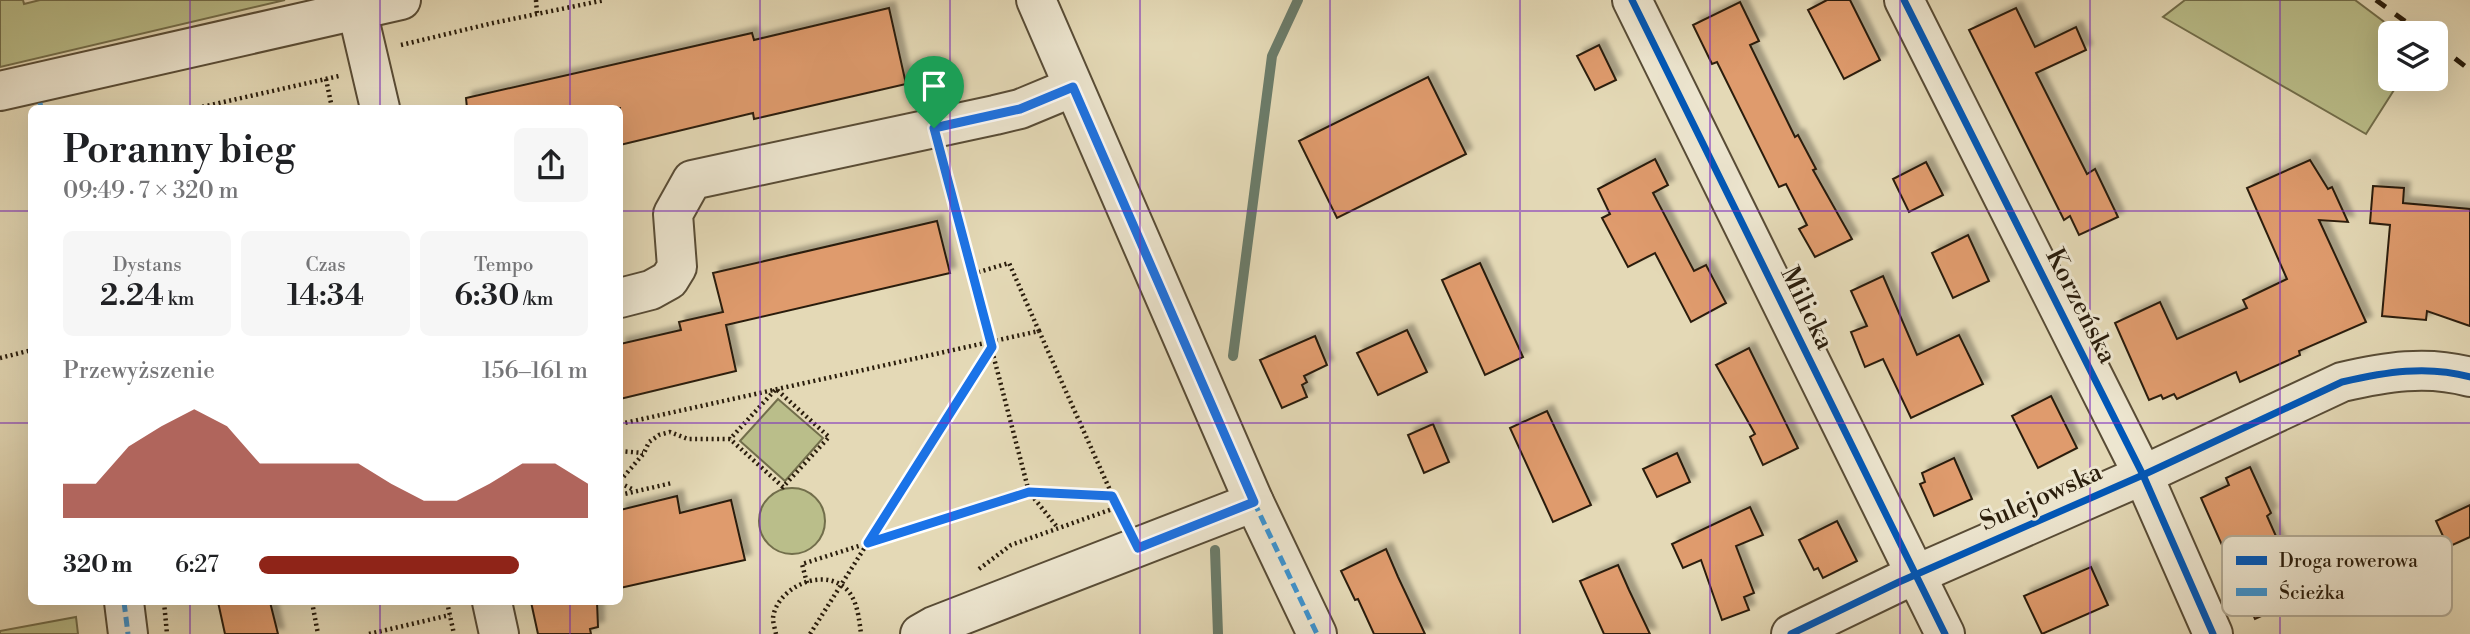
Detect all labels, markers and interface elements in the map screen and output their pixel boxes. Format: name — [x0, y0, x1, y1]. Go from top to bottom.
map controls — [2378, 21, 2448, 91]
button: layers — [2378, 21, 2448, 91]
pin — [904, 56, 964, 128]
icon: arrive — [915, 67, 953, 105]
text: Poranny bieg — [63, 127, 295, 174]
button: share — [514, 128, 588, 202]
text: 09:49 · 7 × 320 m — [63, 177, 239, 205]
street label: Korzeńska — [2038, 243, 2124, 370]
text: Dystans — [113, 253, 182, 277]
text: Czas — [305, 253, 346, 277]
text: Tempo — [474, 253, 534, 277]
street label: Milicka — [1773, 261, 1841, 356]
text: 2.24 — [100, 277, 164, 315]
text: 14:34 — [287, 277, 364, 315]
text: 6:30 — [454, 277, 519, 315]
text: km — [164, 287, 194, 311]
text: /km — [519, 287, 553, 311]
text: Przewyższenie — [63, 357, 215, 385]
text: 156–161 m — [482, 357, 588, 385]
street label: Sulejowska — [1975, 455, 2108, 538]
legend — [2222, 536, 2452, 616]
text: Droga rowerowa — [2279, 549, 2418, 573]
text: 320 m — [63, 551, 133, 579]
text: 6:27 — [175, 551, 219, 579]
text: Ścieżka — [2279, 580, 2345, 605]

